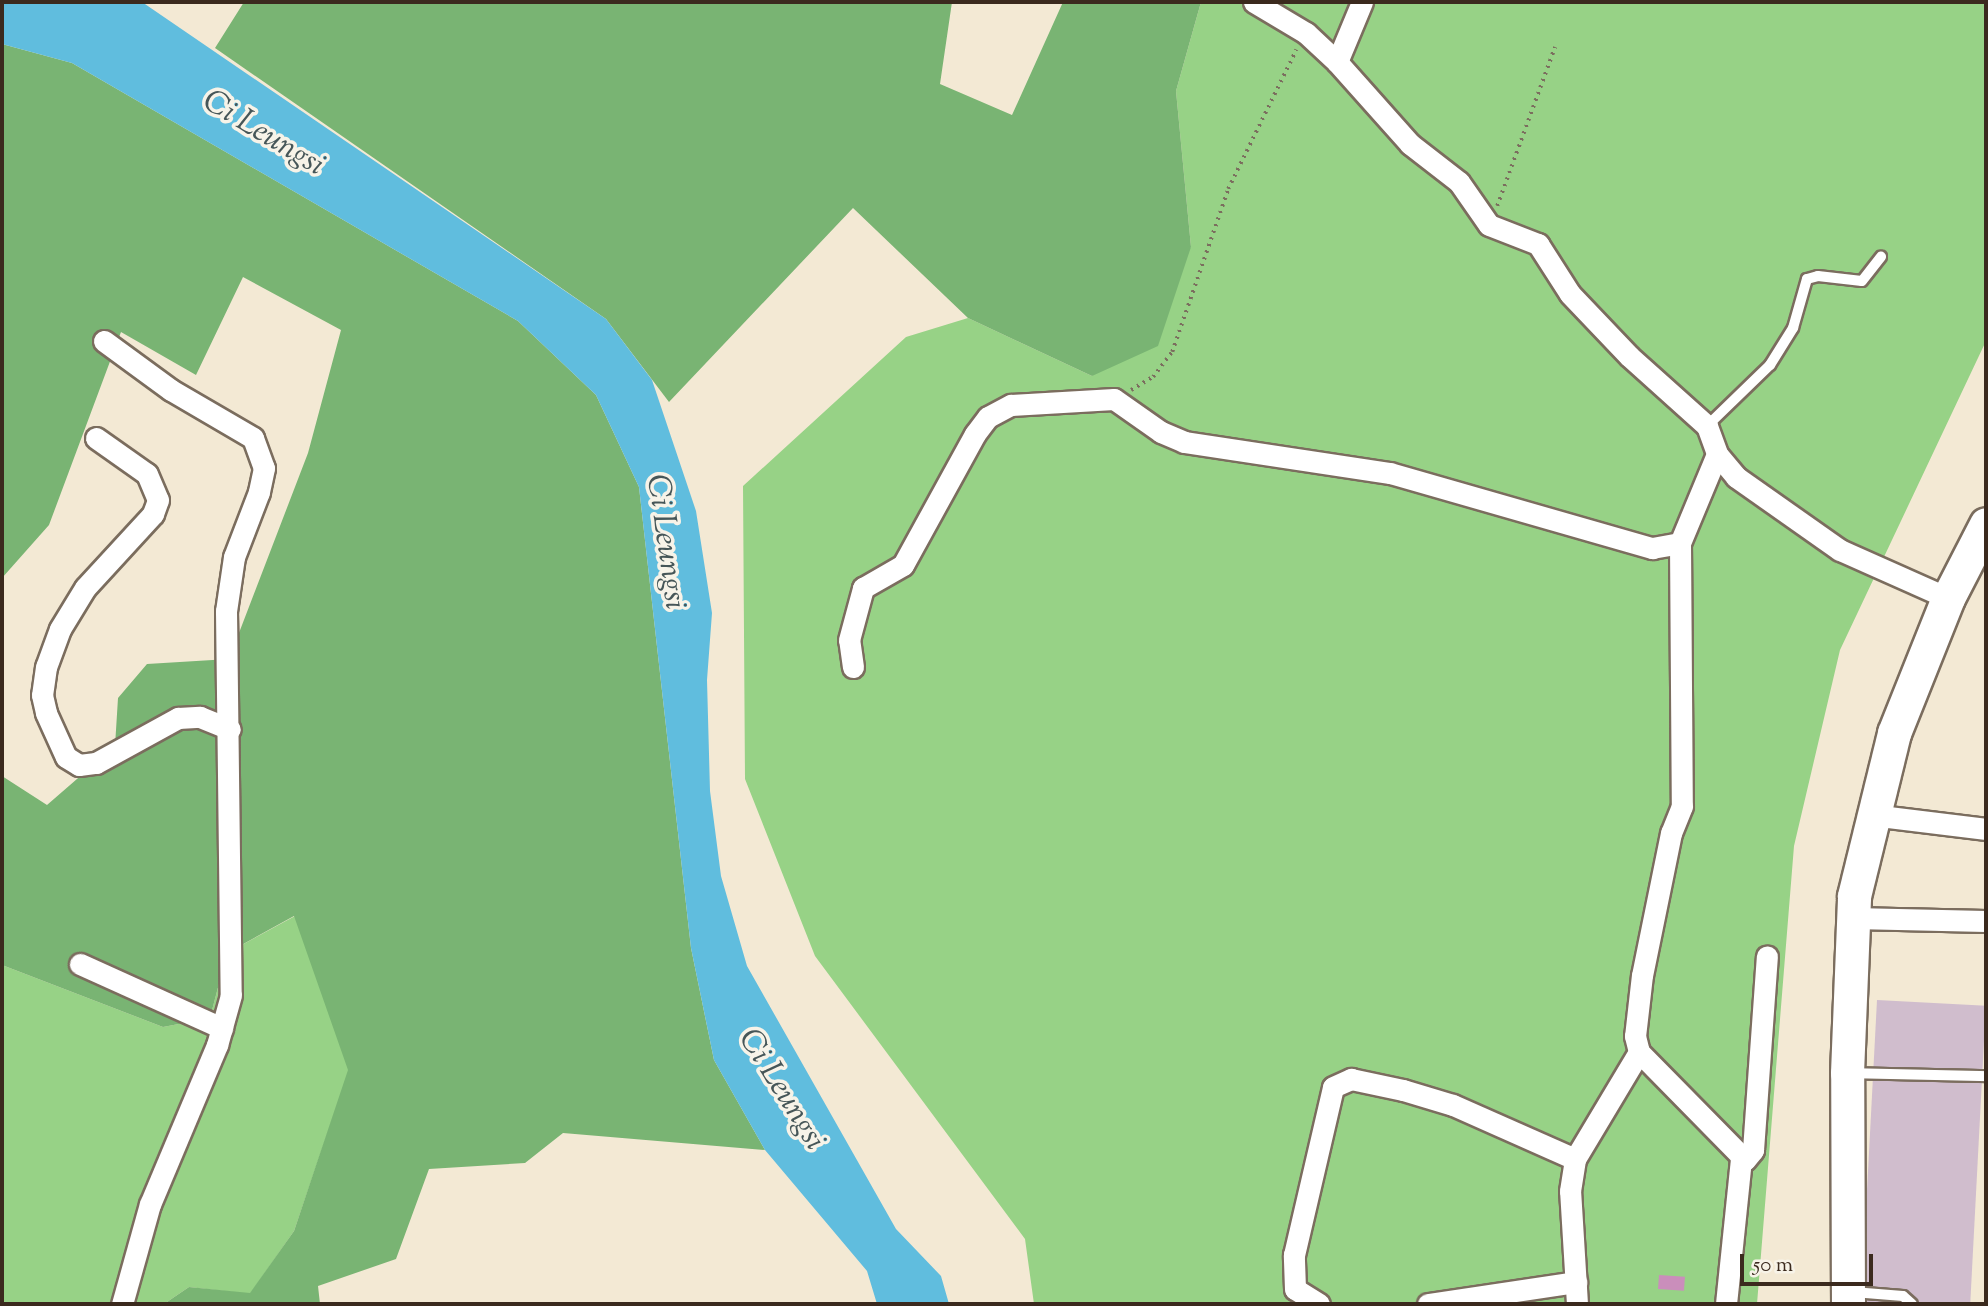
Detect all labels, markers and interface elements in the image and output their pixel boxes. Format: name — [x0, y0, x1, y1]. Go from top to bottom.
water label: Ci Leungsi — [195, 83, 331, 185]
water label: Ci Leungsi — [637, 472, 693, 612]
water label: Ci Leungsi — [729, 1022, 833, 1158]
scale bar — [1743, 1240, 1876, 1284]
text: 50 m — [1753, 1251, 1793, 1281]

